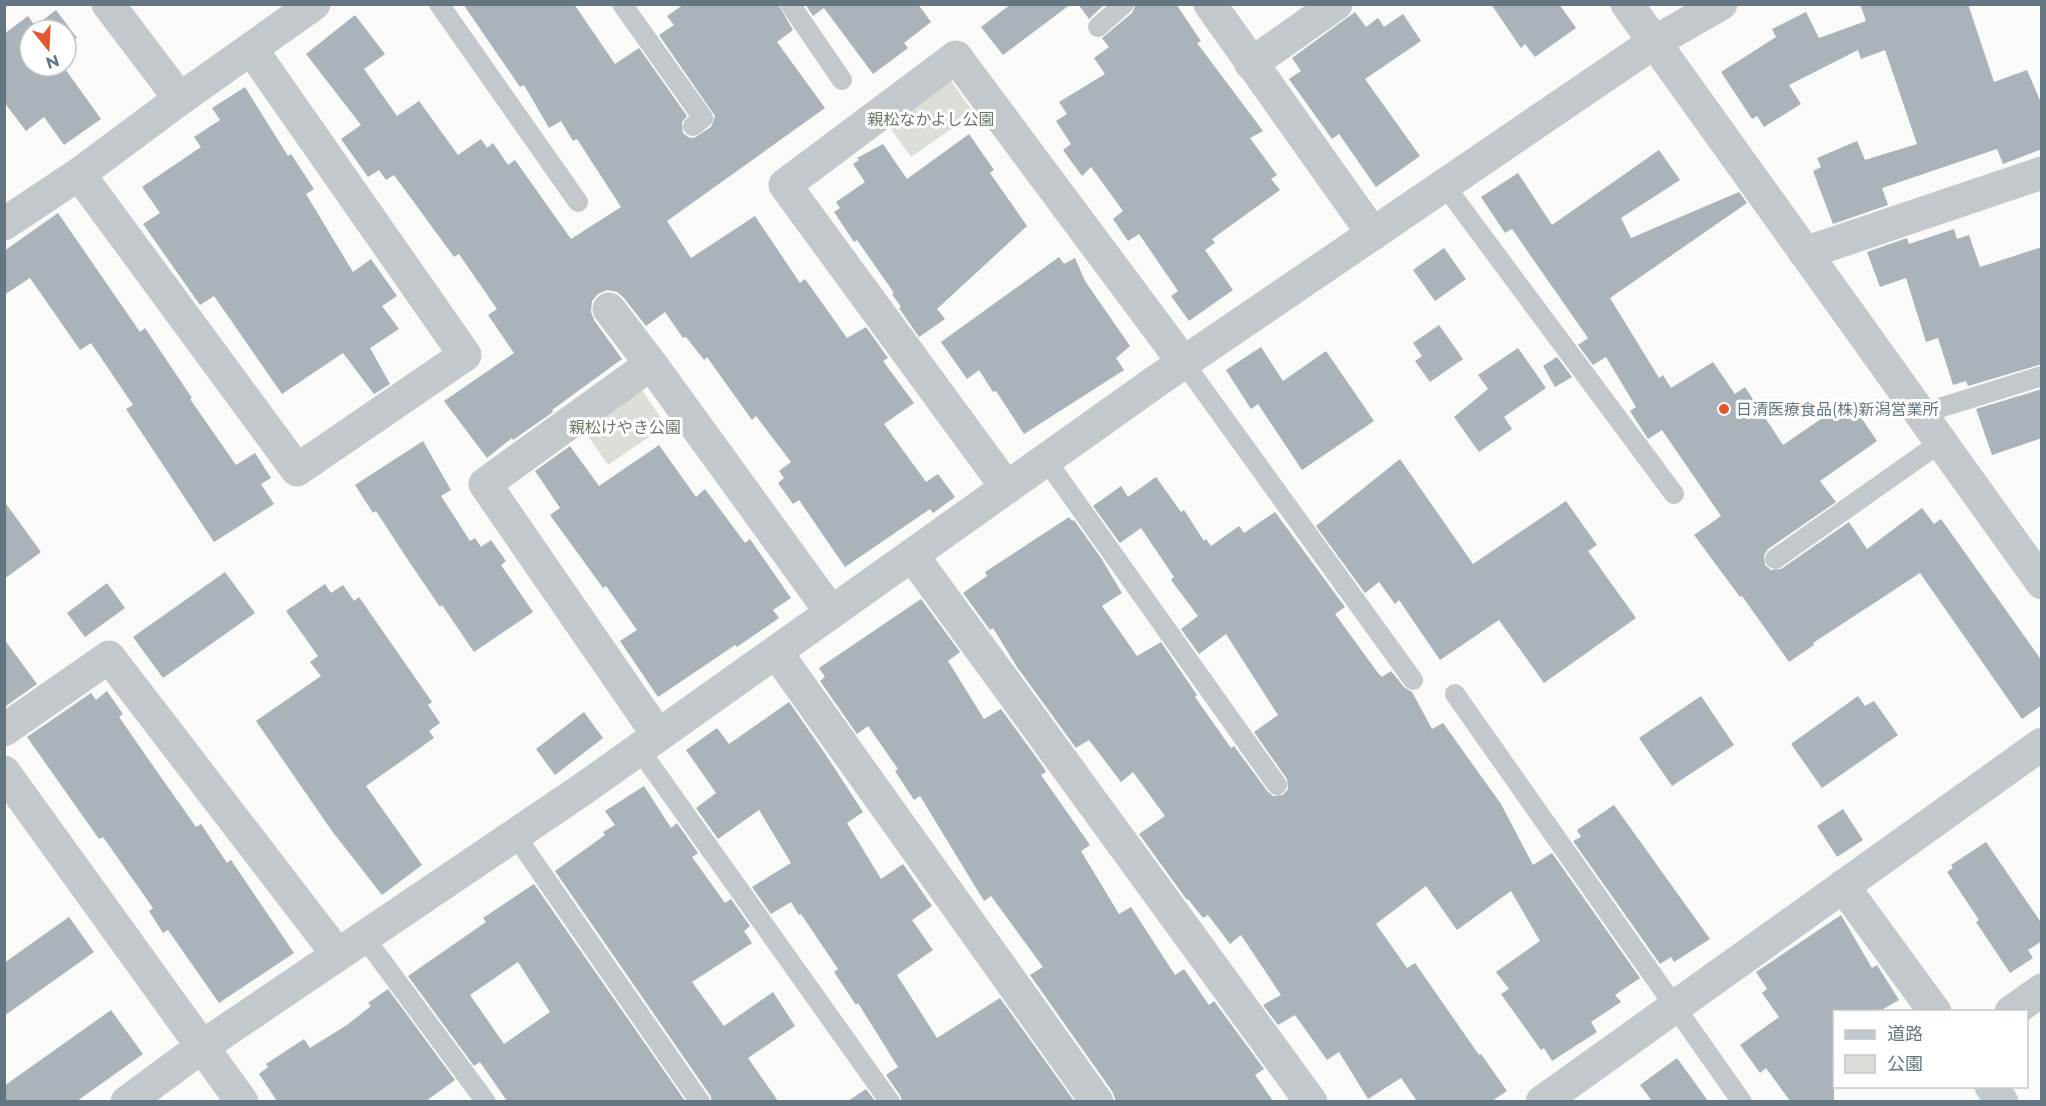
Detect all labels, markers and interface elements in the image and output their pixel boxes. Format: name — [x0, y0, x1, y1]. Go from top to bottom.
north arrow — [18, 18, 78, 78]
text: N — [43, 51, 62, 73]
park label: 親松なかよし公園 — [867, 110, 995, 129]
place label: 日清医療食品(株)新潟営業所 — [1736, 400, 1939, 419]
marker: 日清医療食品(株)新潟営業所 — [1717, 402, 1731, 416]
park label: 親松けやき公園 — [569, 418, 681, 437]
legend — [1833, 1010, 2028, 1088]
text: 道路 — [1887, 1023, 1923, 1045]
text: 公園 — [1887, 1053, 1923, 1075]

